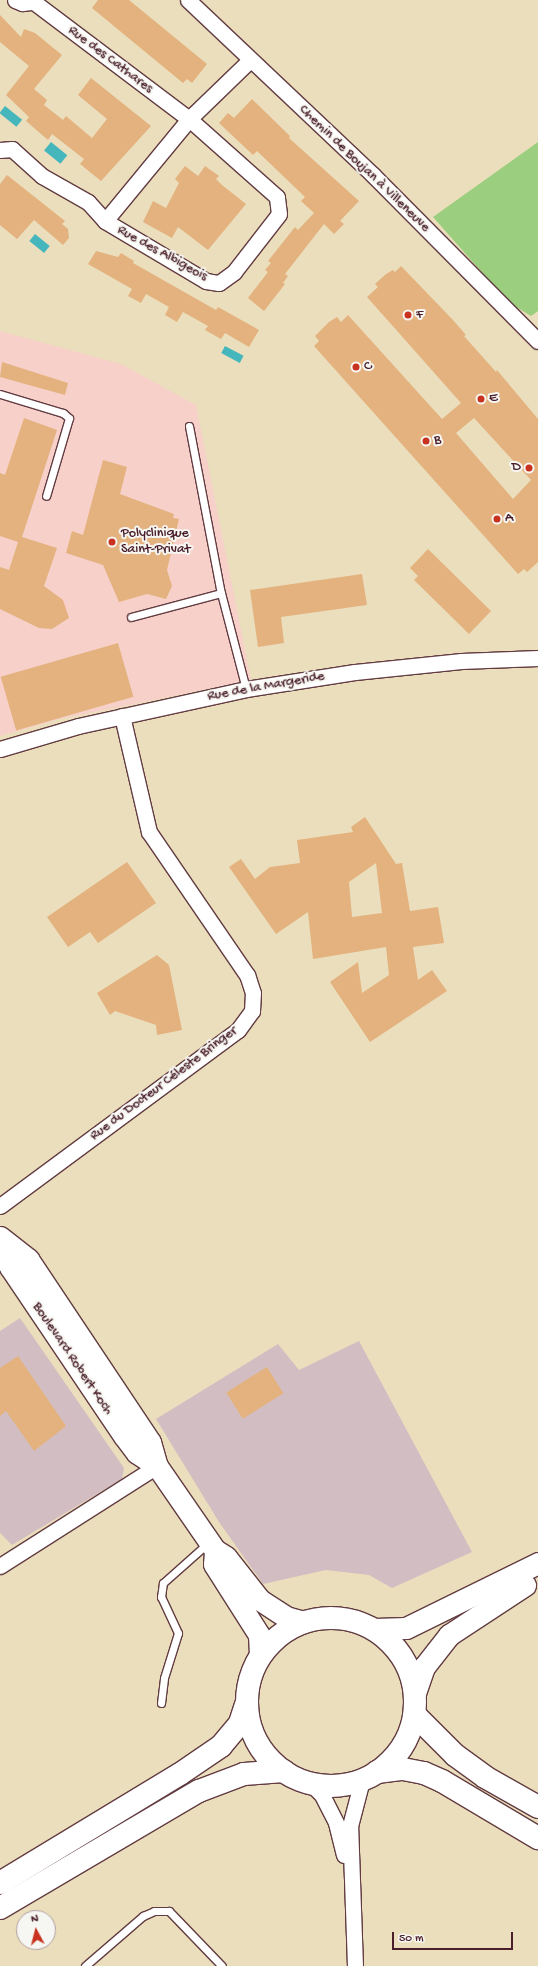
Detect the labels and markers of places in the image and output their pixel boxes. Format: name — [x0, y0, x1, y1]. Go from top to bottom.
place label: F — [416, 307, 423, 323]
marker: F — [403, 310, 413, 320]
place label: C — [364, 359, 372, 375]
marker: C — [351, 362, 361, 372]
place label: E — [489, 391, 498, 407]
marker: E — [476, 394, 486, 404]
place label: B — [434, 433, 441, 449]
marker: B — [421, 436, 431, 446]
place label: D — [512, 460, 521, 476]
marker: D — [524, 463, 534, 473]
place label: A — [505, 511, 513, 527]
marker: A — [492, 514, 502, 524]
place label: Polyclinique Saint-Privat — [121, 526, 190, 558]
marker: Polyclinique Saint-Privat — [106, 536, 118, 548]

